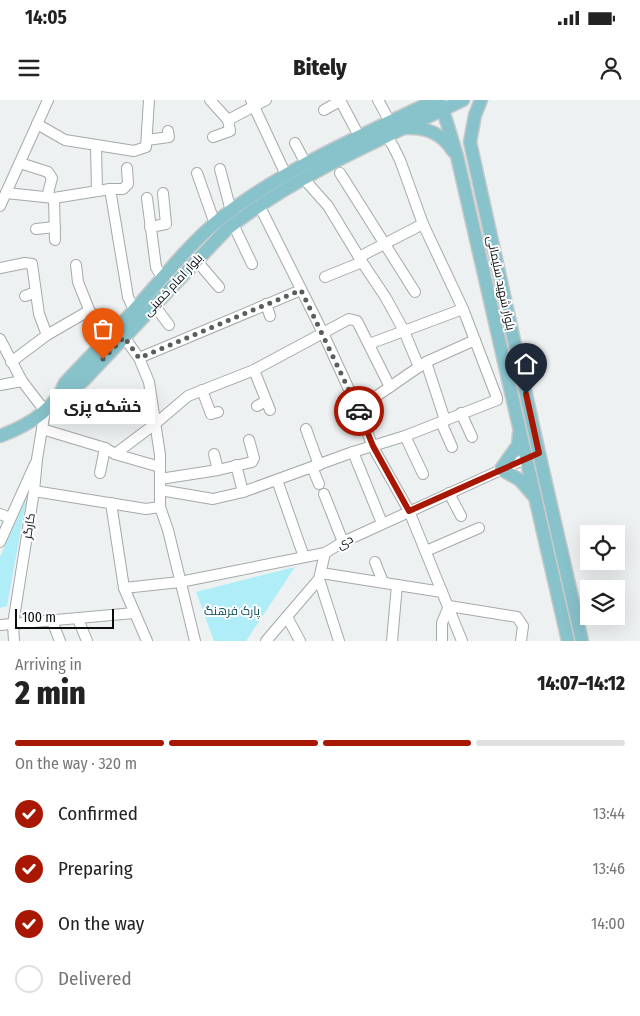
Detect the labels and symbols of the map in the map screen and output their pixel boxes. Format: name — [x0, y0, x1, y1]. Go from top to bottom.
street label: بلوار شهید سلیمانی — [484, 234, 518, 332]
street label: بلوار امام خمینی — [141, 251, 206, 320]
pin — [82, 308, 124, 359]
pin — [505, 343, 547, 394]
courier — [334, 386, 384, 436]
callout: خشکه پزی — [51, 389, 156, 424]
street label: کارگر — [20, 512, 38, 541]
street label: دی — [334, 532, 356, 552]
park label: پارک فرهنگ — [204, 604, 261, 620]
scale bar — [15, 606, 114, 629]

